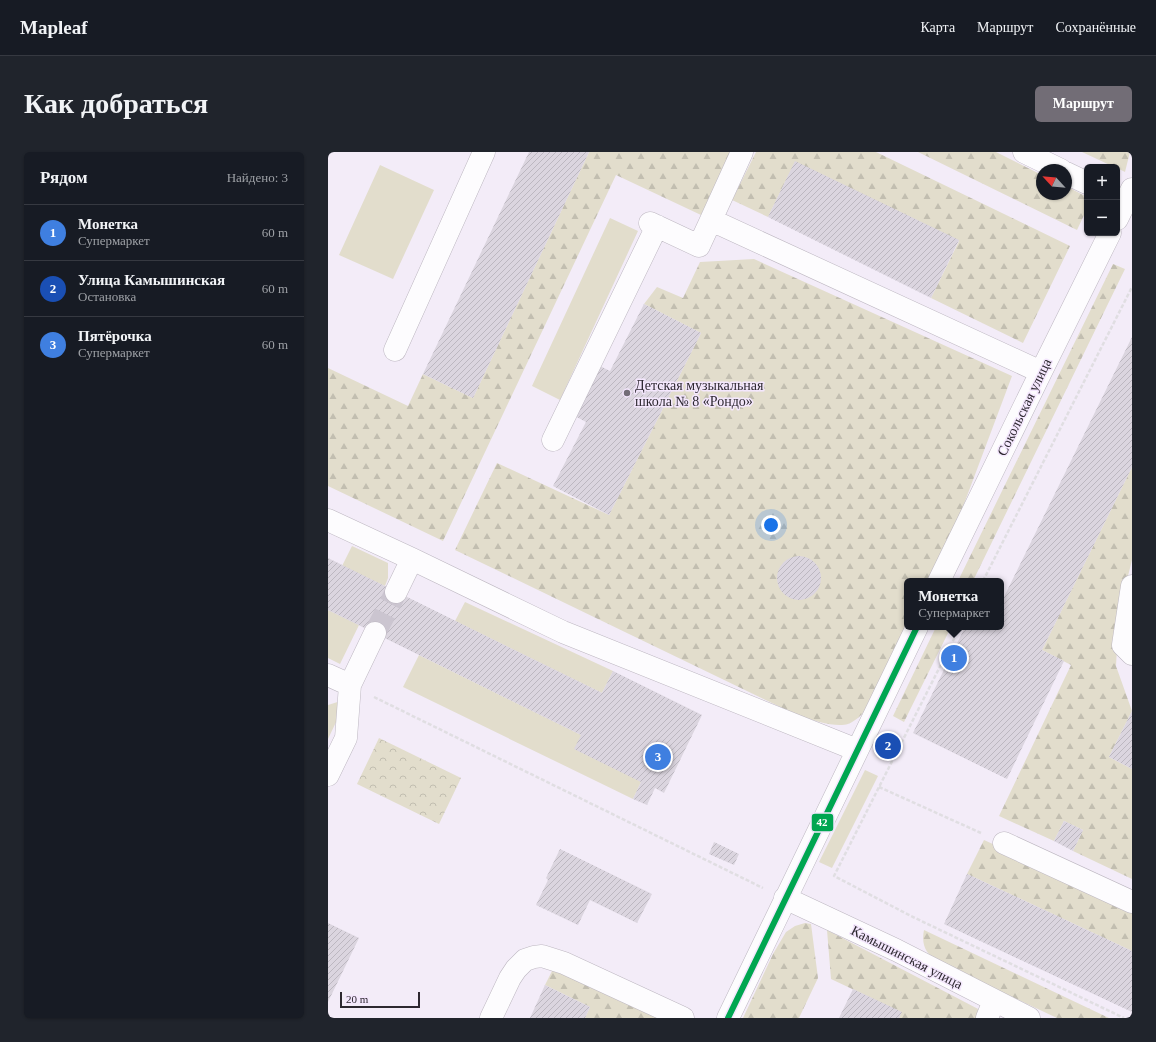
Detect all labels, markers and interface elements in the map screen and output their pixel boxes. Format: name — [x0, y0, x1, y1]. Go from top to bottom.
text: Mapleaf — [20, 17, 88, 38]
text: Карта — [920, 20, 955, 35]
text: Маршрут — [977, 20, 1033, 35]
text: Сохранённые — [1055, 20, 1136, 35]
button: Маршрут — [1035, 86, 1132, 122]
text: Как добраться — [24, 88, 208, 119]
north arrow — [1036, 164, 1072, 200]
map controls — [1084, 164, 1120, 236]
button: + — [1084, 164, 1120, 200]
text: Рядом — [40, 168, 88, 187]
text: Найдено: 3 — [227, 170, 288, 185]
button: − — [1084, 200, 1120, 236]
text: Монетка — [78, 216, 138, 232]
text: 1 — [50, 225, 56, 240]
text: 60 m — [262, 225, 288, 240]
text: Супермаркет — [78, 233, 150, 248]
text: Улица Камышинская — [78, 272, 225, 288]
text: 2 — [50, 281, 56, 296]
text: 60 m — [262, 281, 288, 296]
text: Остановка — [78, 289, 136, 304]
text: Пятёрочка — [78, 328, 152, 344]
text: 3 — [50, 337, 56, 352]
text: 60 m — [262, 337, 288, 352]
text: Супермаркет — [78, 345, 150, 360]
street label: Сокольская улица — [994, 356, 1055, 458]
place label: Детская музыкальная школа № 8 «Рондо» — [635, 378, 764, 409]
marker: Детская музыкальная школа № 8 «Рондо» — [622, 388, 632, 398]
your location — [761, 515, 781, 535]
popup — [904, 578, 1004, 630]
text: Монетка — [918, 588, 978, 604]
text: Супермаркет — [918, 605, 990, 620]
pin: 1 — [941, 643, 967, 673]
pin: 2 — [875, 731, 901, 761]
pin: 3 — [645, 742, 671, 772]
line badge: 42 — [811, 813, 834, 832]
text: 42 — [817, 816, 828, 828]
street label: Камышинская улица — [849, 923, 966, 992]
scale bar — [340, 990, 420, 1009]
text: 20 m — [346, 993, 368, 1005]

